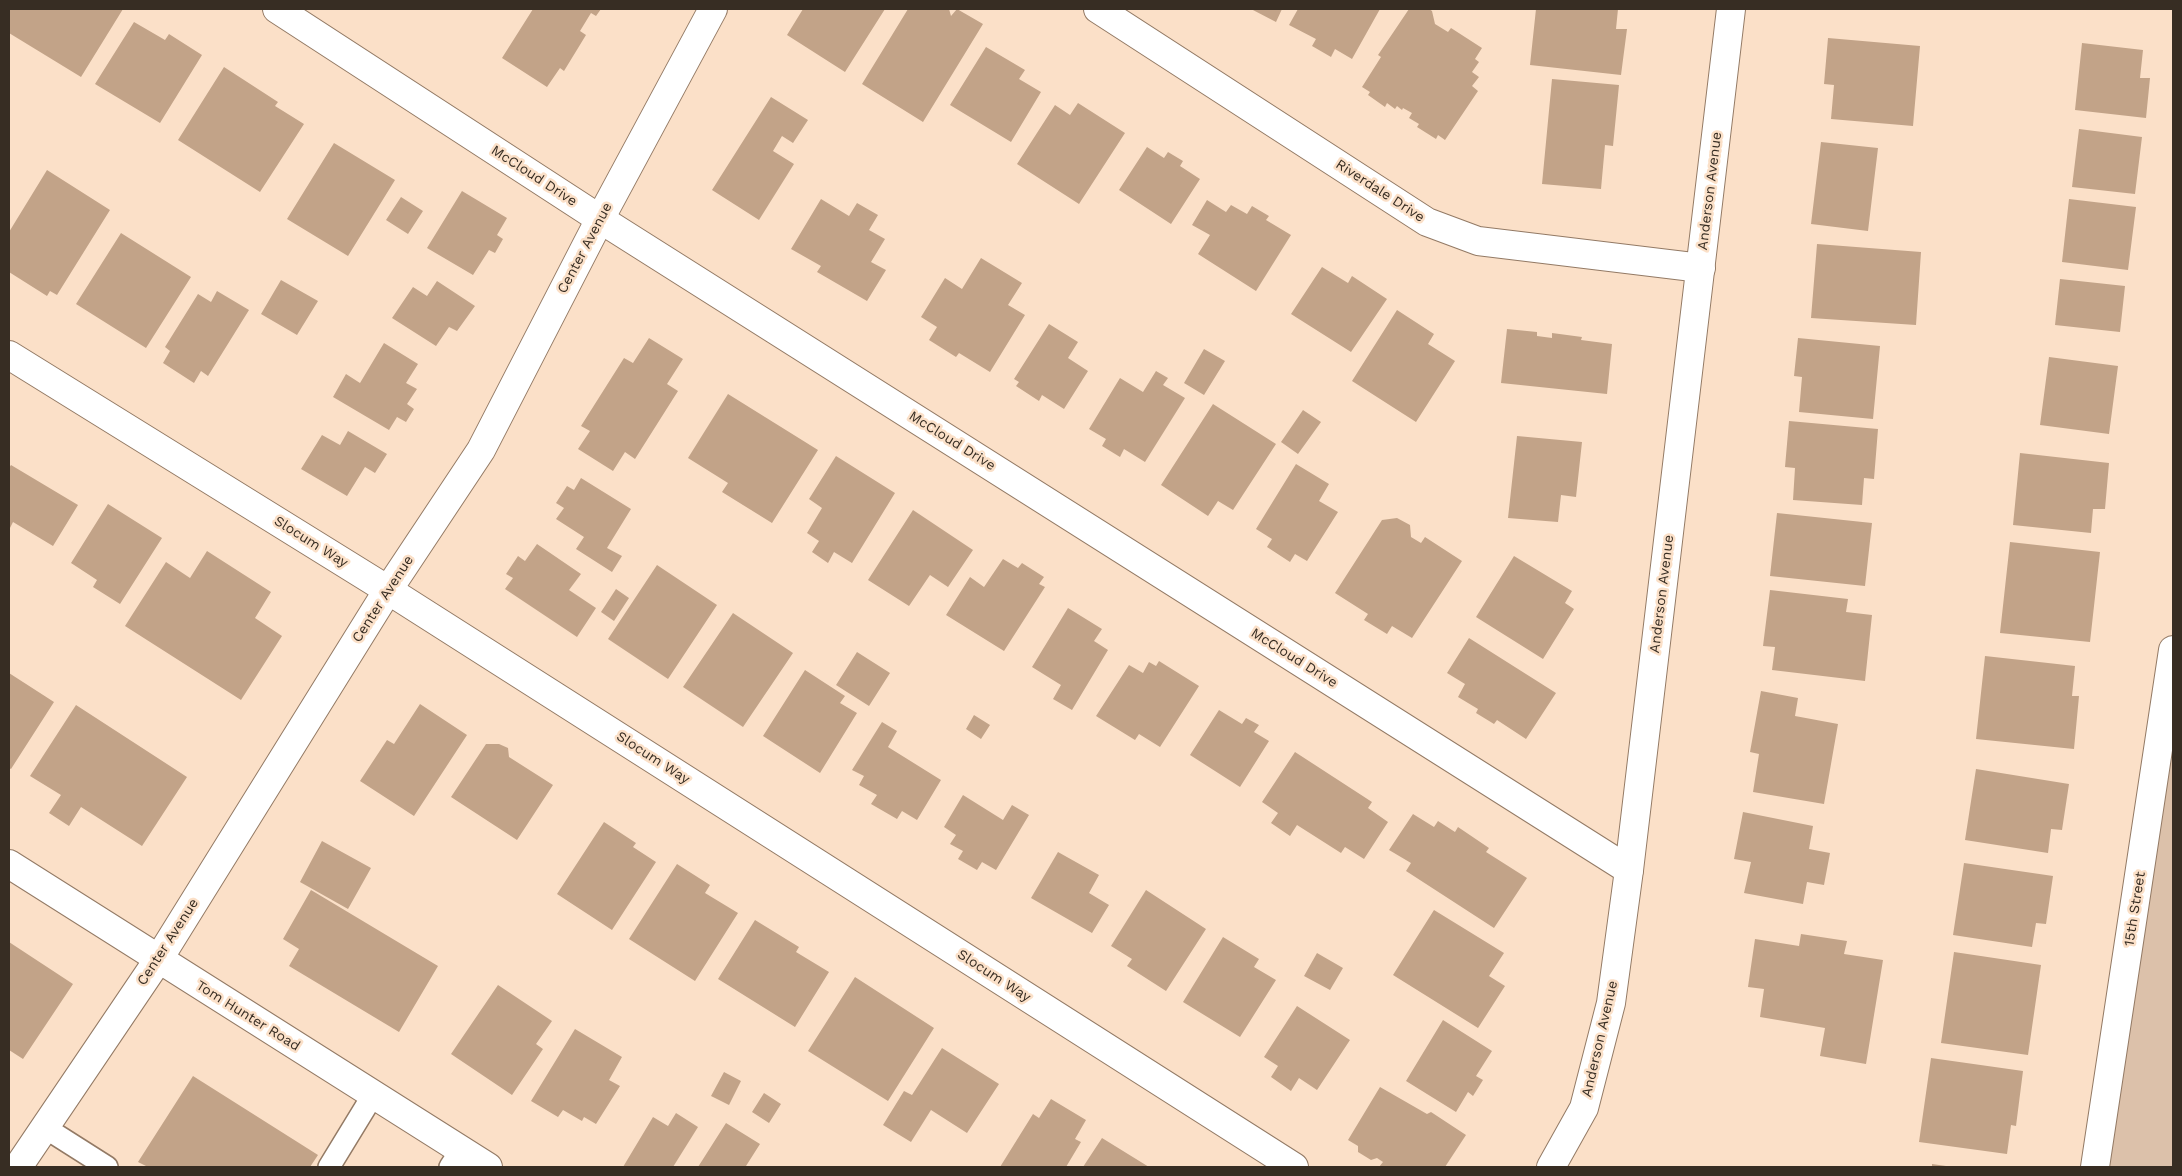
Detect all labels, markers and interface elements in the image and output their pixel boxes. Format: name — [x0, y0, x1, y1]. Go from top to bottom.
street label: Anderson Avenue — [1694, 131, 1726, 251]
street label: McCloud Drive — [488, 142, 580, 210]
street label: Riverdale Drive — [1332, 156, 1428, 226]
street label: Center Avenue — [554, 200, 616, 296]
street label: McCloud Drive — [906, 408, 998, 474]
street label: Slocum Way — [271, 513, 351, 571]
street label: Anderson Avenue — [1646, 534, 1678, 654]
street label: Center Avenue — [349, 552, 417, 646]
street label: McCloud Drive — [1248, 625, 1340, 691]
street label: Slocum Way — [613, 728, 693, 788]
street label: 15th Street — [2121, 871, 2149, 947]
street label: Center Avenue — [134, 895, 202, 989]
street label: Slocum Way — [954, 946, 1034, 1006]
street label: Tom Hunter Road — [193, 977, 303, 1055]
street label: Anderson Avenue — [1578, 979, 1622, 1099]

